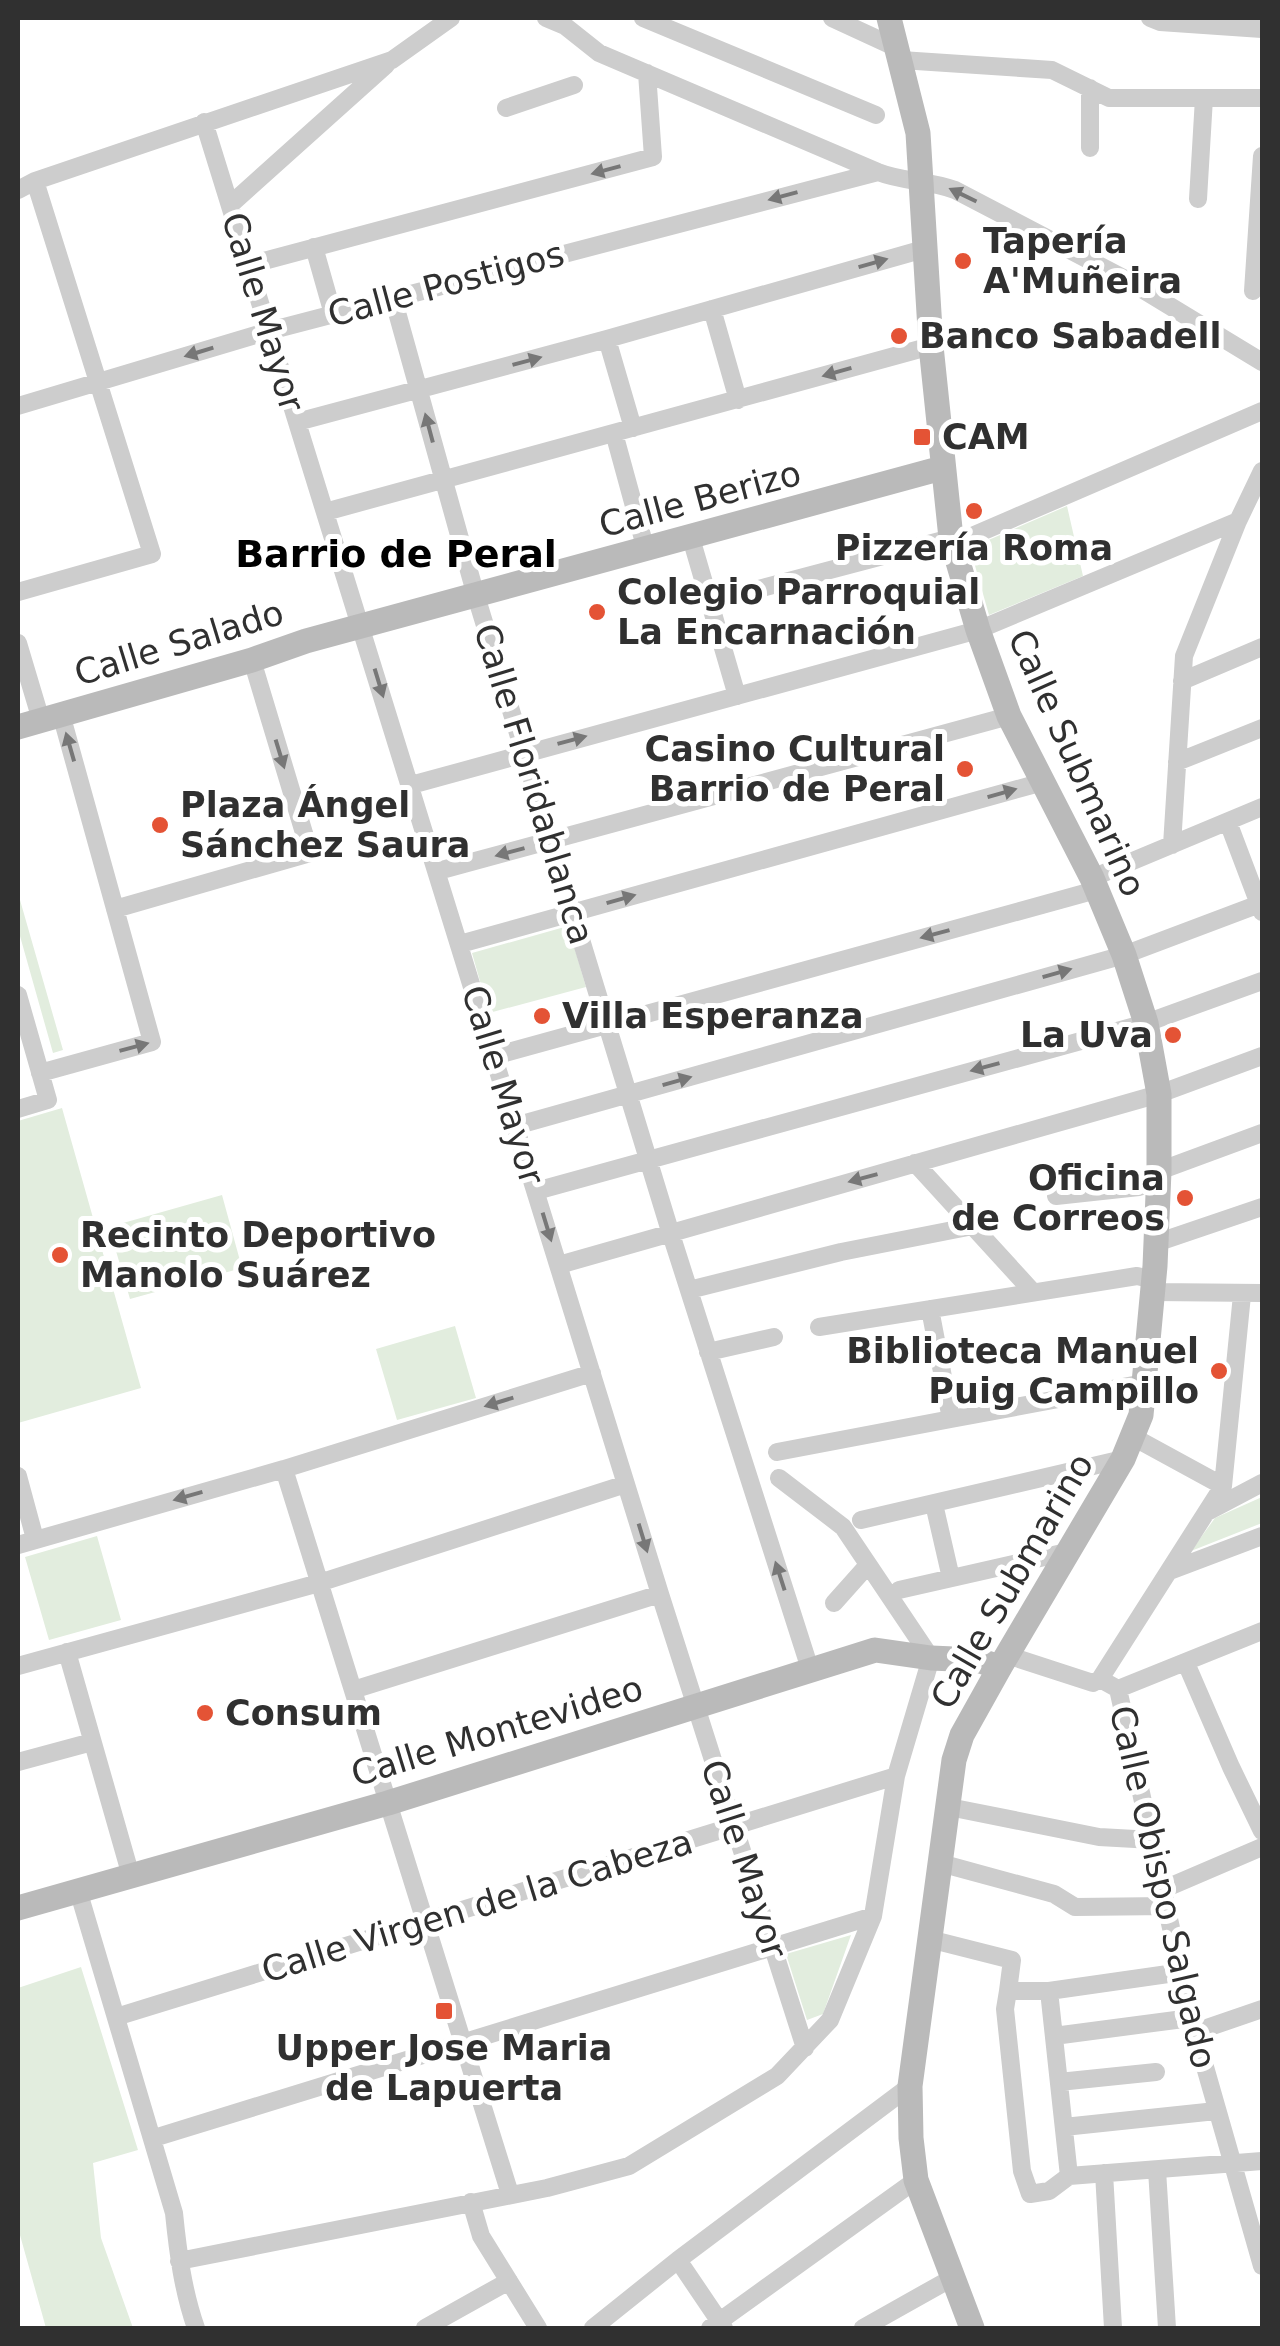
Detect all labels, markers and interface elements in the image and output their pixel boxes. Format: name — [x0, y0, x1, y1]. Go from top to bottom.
one-way arrow — [590, 162, 621, 178]
one-way arrow — [949, 187, 978, 204]
one-way arrow — [767, 189, 798, 205]
street label: Calle Mayor — [214, 208, 312, 417]
place label: Tapería A'Muñeira — [983, 221, 1182, 301]
street label: Calle Postigos — [324, 233, 568, 335]
marker: Tapería A'Muñeira — [952, 250, 974, 272]
one-way arrow — [858, 255, 889, 271]
place label: Banco Sabadell — [919, 316, 1221, 356]
marker: Banco Sabadell — [888, 325, 910, 347]
one-way arrow — [183, 345, 213, 360]
one-way arrow — [512, 352, 543, 368]
one-way arrow — [821, 364, 852, 380]
one-way arrow — [421, 413, 436, 443]
place label: CAM — [942, 417, 1030, 457]
marker: CAM — [911, 426, 933, 448]
street label: Calle Berizo — [595, 453, 805, 545]
marker: Pizzería Roma — [963, 500, 985, 522]
place label: Pizzería Roma — [835, 528, 1113, 568]
district label: Barrio de Peral — [235, 532, 557, 576]
place label: Colegio Parroquial La Encarnación — [617, 572, 980, 652]
street label: Calle Salado — [70, 592, 288, 694]
marker: Colegio Parroquial La Encarnación — [586, 601, 608, 623]
street label: Calle Floridablanca — [466, 619, 602, 949]
street label: Calle Submarino — [1000, 623, 1154, 903]
one-way arrow — [372, 668, 387, 698]
place label: Casino Cultural Barrio de Peral — [645, 729, 945, 809]
one-way arrow — [62, 732, 77, 762]
one-way arrow — [557, 732, 588, 748]
one-way arrow — [273, 739, 288, 770]
marker: Casino Cultural Barrio de Peral — [954, 758, 976, 780]
place label: Plaza Ángel Sánchez Saura — [180, 784, 470, 865]
one-way arrow — [987, 785, 1018, 801]
marker: Plaza Ángel Sánchez Saura — [149, 814, 171, 836]
one-way arrow — [494, 844, 525, 860]
one-way arrow — [606, 891, 637, 906]
one-way arrow — [919, 927, 950, 943]
one-way arrow — [1042, 965, 1073, 981]
street label: Calle Mayor — [454, 981, 552, 1190]
place label: Villa Esperanza — [562, 996, 864, 1036]
marker: Villa Esperanza — [531, 1005, 553, 1027]
place label: La Uva — [1020, 1015, 1153, 1055]
marker: La Uva — [1162, 1024, 1184, 1046]
one-way arrow — [119, 1039, 150, 1055]
one-way arrow — [969, 1060, 1000, 1076]
one-way arrow — [662, 1072, 693, 1088]
place label: Oficina de Correos — [951, 1158, 1165, 1238]
one-way arrow — [847, 1170, 878, 1186]
marker: Oficina de Correos — [1174, 1187, 1196, 1209]
one-way arrow — [540, 1213, 555, 1243]
place label: Recinto Deportivo Manolo Suárez — [80, 1215, 436, 1295]
marker: Recinto Deportivo Manolo Suárez — [49, 1244, 71, 1266]
place label: Biblioteca Manuel Puig Campillo — [846, 1331, 1199, 1411]
marker: Biblioteca Manuel Puig Campillo — [1208, 1360, 1230, 1382]
one-way arrow — [483, 1396, 513, 1411]
street label: Calle Submarino — [923, 1446, 1101, 1716]
one-way arrow — [172, 1489, 203, 1505]
one-way arrow — [636, 1523, 651, 1553]
one-way arrow — [771, 1561, 786, 1591]
street label: Calle Montevideo — [346, 1668, 648, 1794]
place label: Consum — [225, 1693, 382, 1733]
marker: Consum — [194, 1702, 216, 1724]
street label: Calle Obispo Salgado — [1102, 1702, 1224, 2072]
street label: Calle Mayor — [693, 1755, 795, 1964]
street label: Calle Virgen de la Cabeza — [257, 1821, 697, 1991]
marker: Upper Jose Maria de Lapuerta — [433, 2000, 455, 2022]
place label: Upper Jose Maria de Lapuerta — [276, 2028, 612, 2108]

